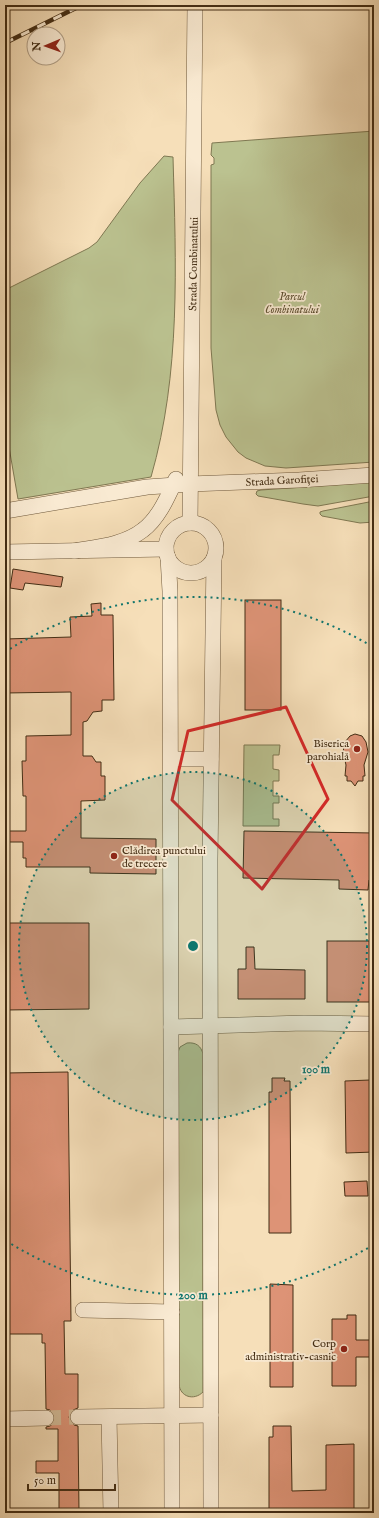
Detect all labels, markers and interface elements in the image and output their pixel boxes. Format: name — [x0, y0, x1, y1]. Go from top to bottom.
north arrow — [26, 26, 66, 66]
text: N — [30, 41, 44, 52]
street label: Strada Combinatului — [186, 217, 202, 311]
park label: Parcul Combinatului — [265, 290, 320, 317]
street label: Strada Garofiței — [245, 472, 319, 490]
place label: Biserica parohială — [307, 737, 349, 764]
marker: Biserica parohială — [352, 744, 362, 754]
place label: Clădirea punctului de trecere — [122, 844, 206, 871]
marker: Clădirea punctului de trecere — [109, 851, 119, 861]
centre of rings — [186, 939, 200, 953]
text: 100 m — [302, 1062, 331, 1077]
text: 200 m — [178, 1288, 208, 1303]
place label: Corp administrativ-casnic — [245, 1337, 336, 1364]
marker: Corp administrativ-casnic — [339, 1344, 349, 1354]
scale bar — [28, 1466, 115, 1492]
text: 50 m — [34, 1473, 56, 1488]

